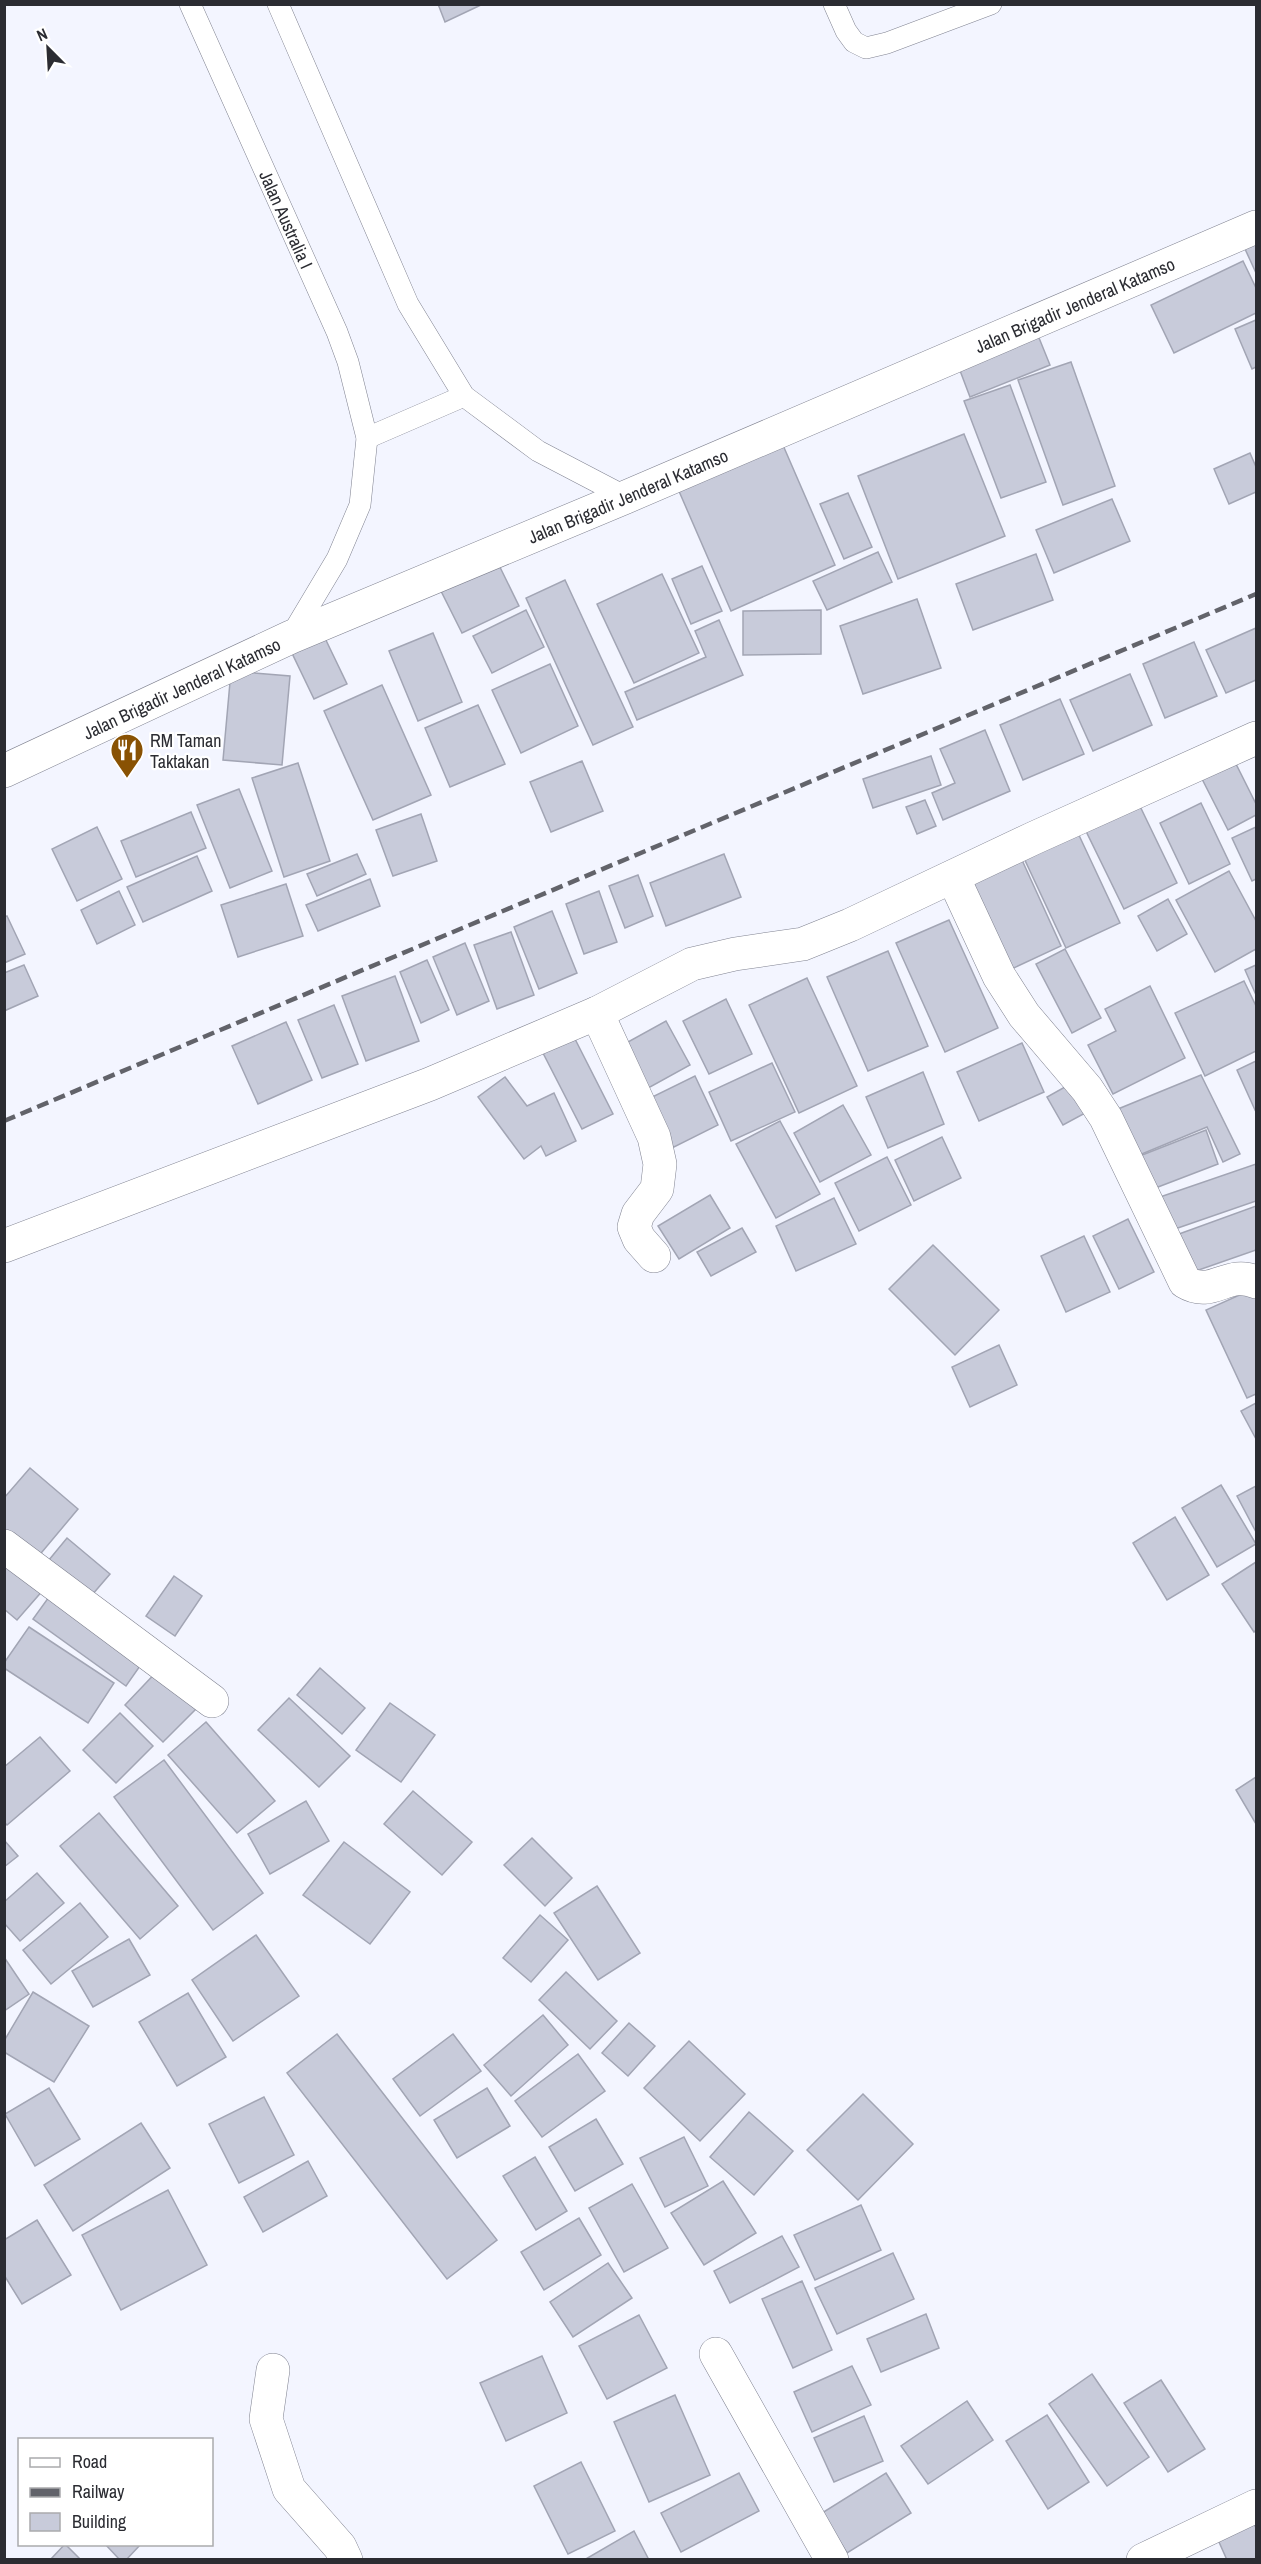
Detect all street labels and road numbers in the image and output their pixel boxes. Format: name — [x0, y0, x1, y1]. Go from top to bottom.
street label: Jalan Australia I — [254, 166, 319, 272]
street label: Jalan Brigadir Jenderal Katamso — [971, 251, 1179, 359]
street label: Jalan Brigadir Jenderal Katamso — [524, 442, 732, 549]
street label: Jalan Brigadir Jenderal Katamso — [79, 631, 284, 745]

